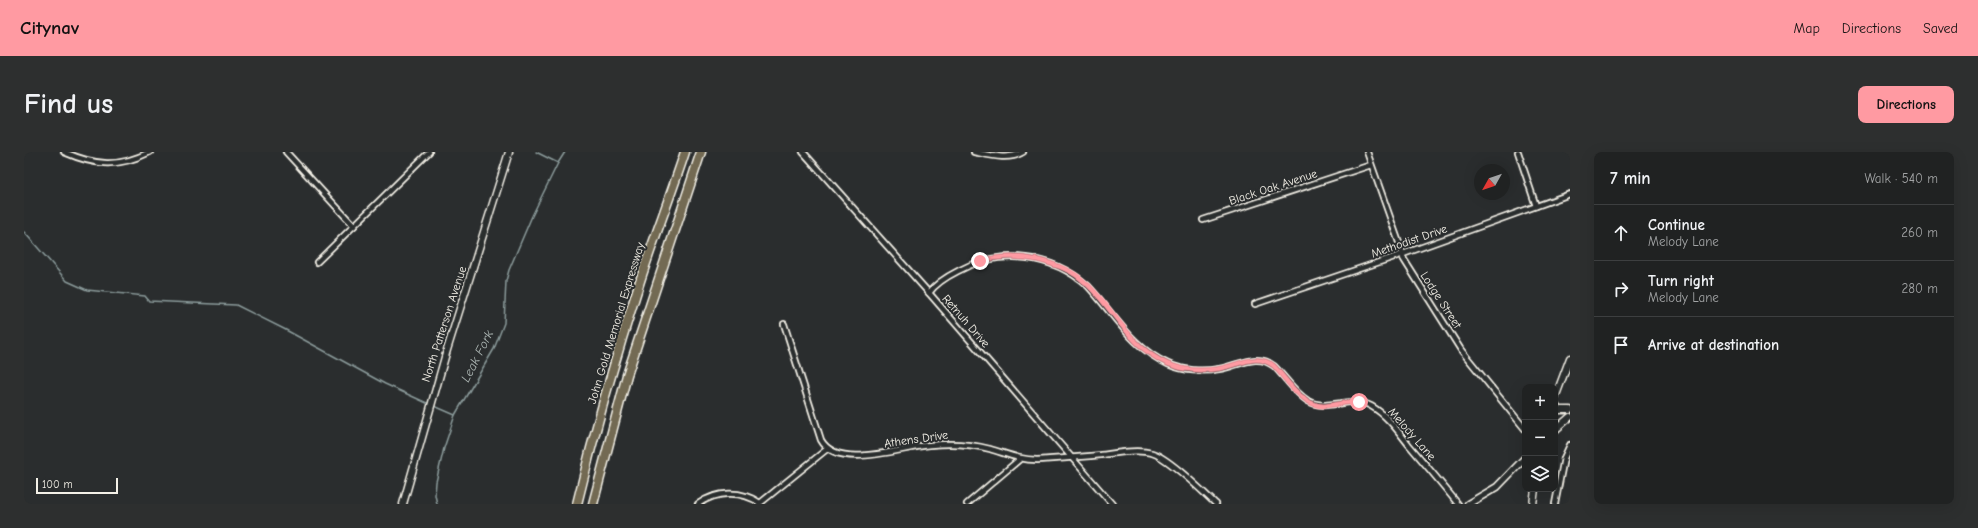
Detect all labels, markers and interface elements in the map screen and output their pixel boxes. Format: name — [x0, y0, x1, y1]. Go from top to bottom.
text: Citynav — [20, 17, 79, 39]
text: Map — [1793, 20, 1820, 37]
text: Directions — [1842, 20, 1901, 37]
text: Saved — [1923, 20, 1958, 37]
button: Directions — [1858, 86, 1954, 123]
text: Find us — [24, 88, 113, 120]
north arrow — [1474, 164, 1510, 200]
street label: Black Oak Avenue — [1227, 166, 1319, 208]
text: 7 min — [1610, 169, 1651, 188]
text: Walk · 540 m — [1864, 171, 1938, 186]
text: Continue — [1648, 216, 1705, 234]
street label: Methodist Drive — [1369, 221, 1449, 261]
icon: ahead — [1610, 222, 1632, 244]
text: 260 m — [1901, 225, 1938, 240]
text: Melody Lane — [1648, 234, 1719, 249]
street label: John Gold Memorial Expressway — [585, 240, 647, 405]
route end — [971, 252, 989, 270]
street label: North Patterson Avenue — [419, 264, 469, 384]
street label: Lodge Street — [1417, 269, 1465, 332]
text: Turn right — [1648, 272, 1714, 290]
icon: right — [1610, 278, 1632, 300]
text: 280 m — [1901, 281, 1938, 296]
text: Melody Lane — [1648, 290, 1719, 305]
street label: Retnuh Drive — [939, 292, 993, 350]
water label: Leak Fork — [458, 327, 497, 384]
icon: arrive — [1610, 334, 1632, 356]
text: Arrive at destination — [1648, 336, 1779, 354]
map controls — [1522, 384, 1558, 492]
button: + — [1522, 384, 1558, 420]
route start — [1350, 393, 1368, 411]
street label: Melody Lane — [1385, 405, 1439, 463]
button: − — [1522, 420, 1558, 456]
street label: Athens Drive — [883, 428, 949, 450]
button: layers — [1522, 456, 1558, 492]
scale bar — [36, 476, 118, 495]
text: 100 m — [42, 478, 73, 491]

